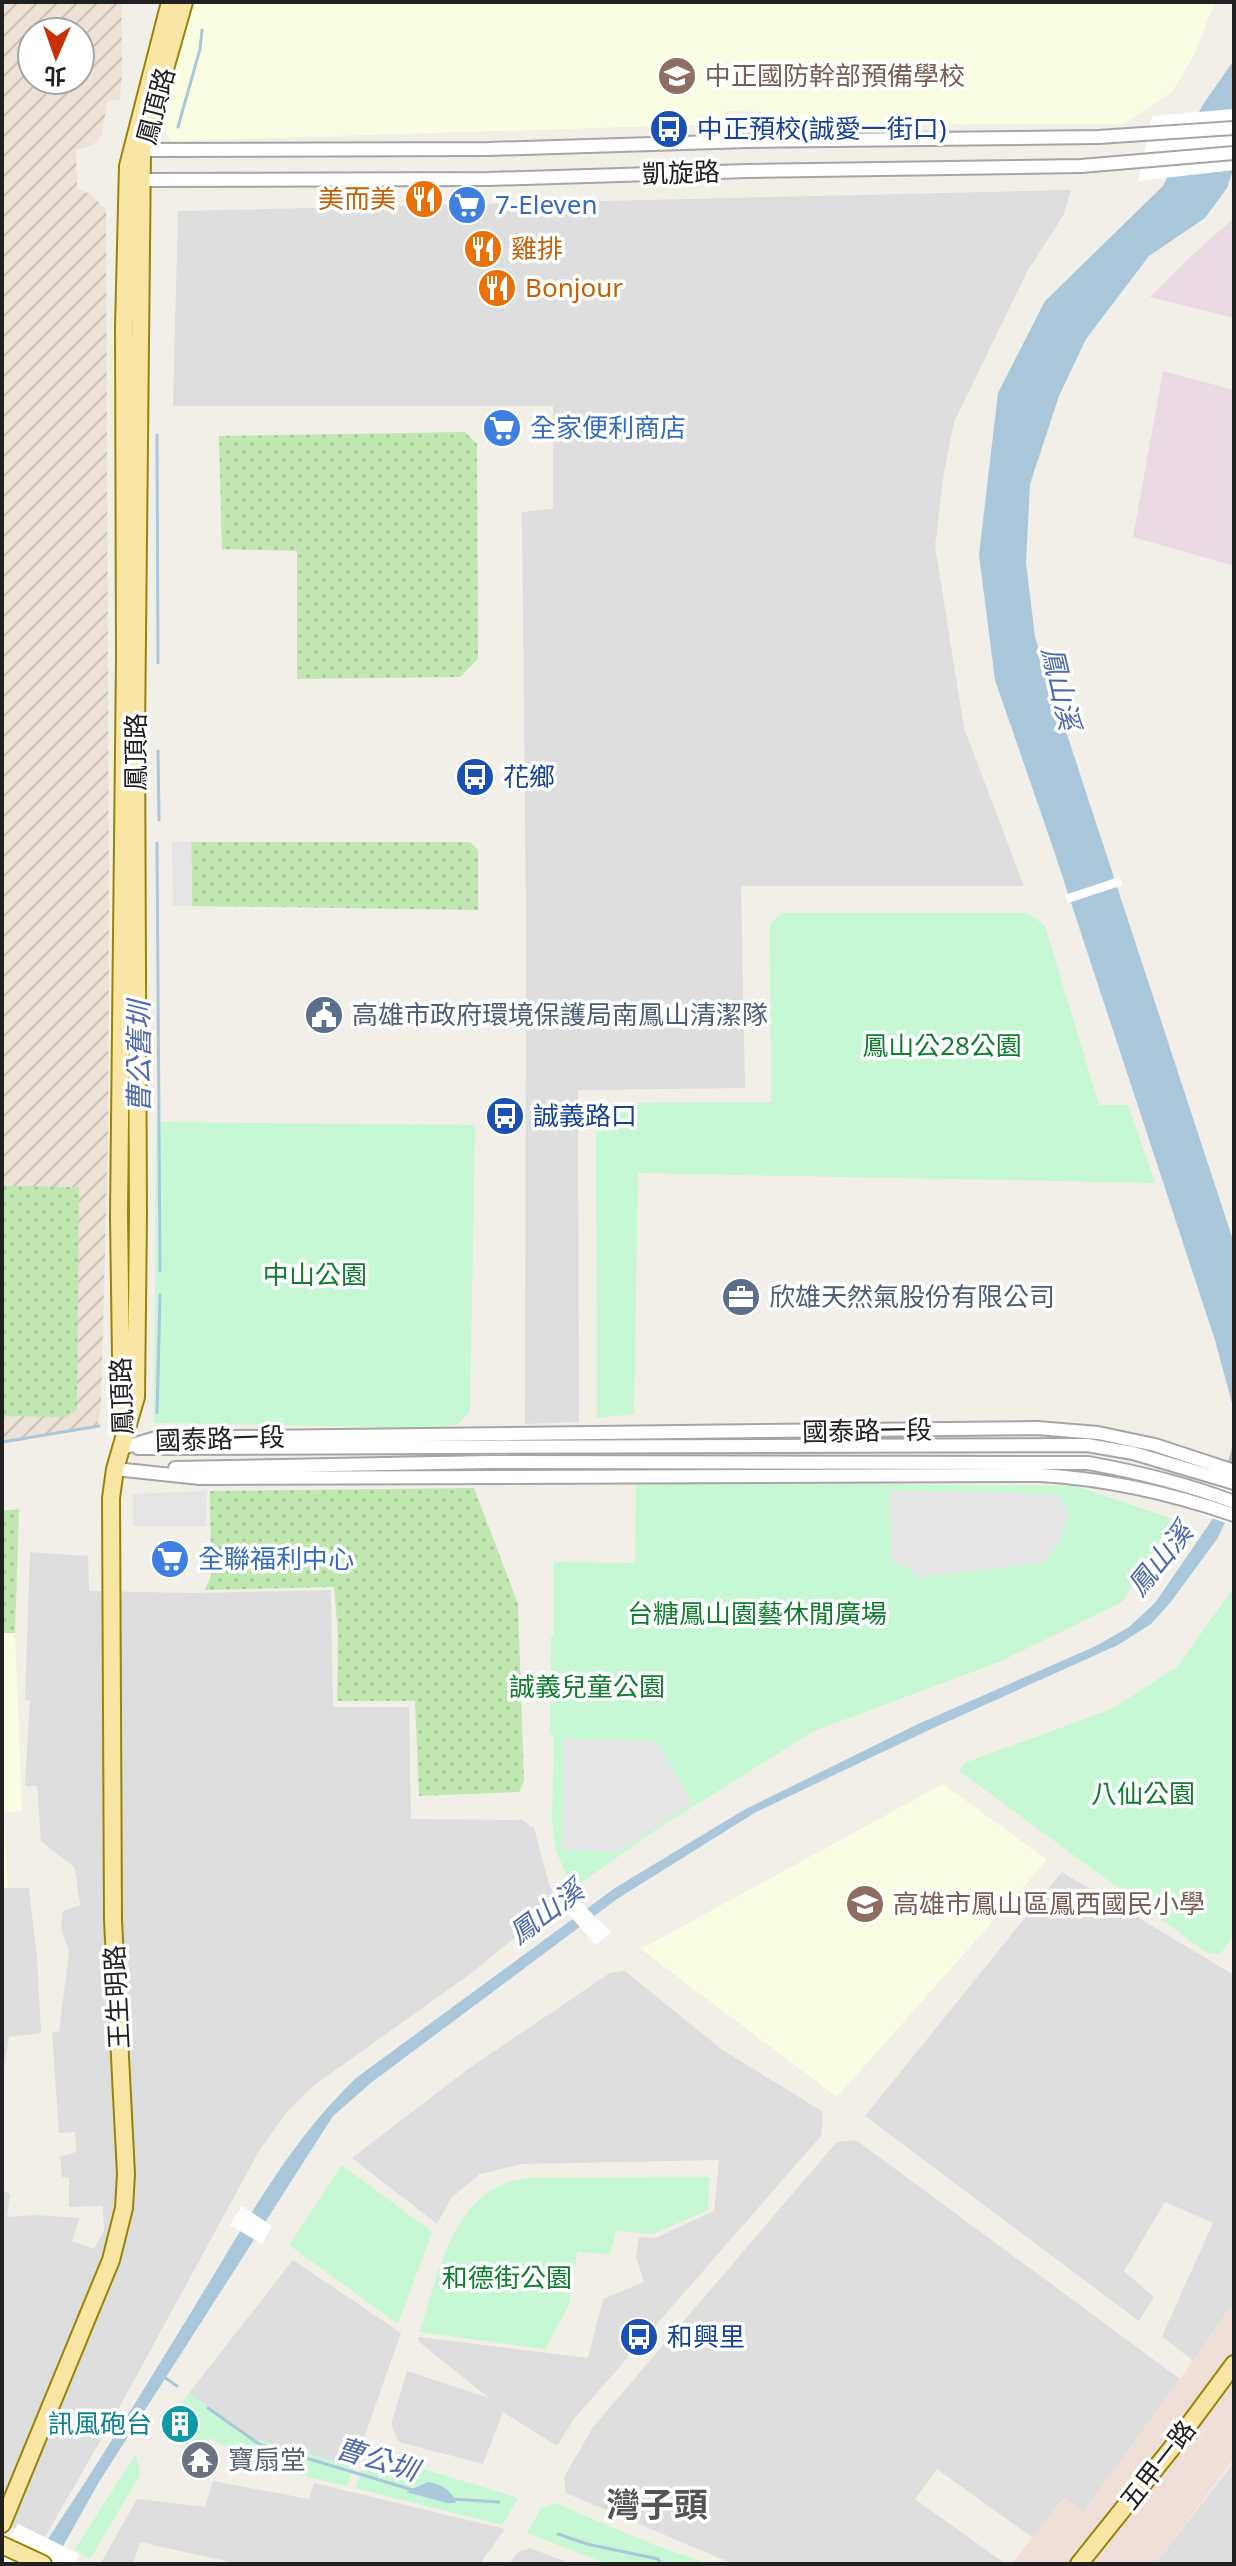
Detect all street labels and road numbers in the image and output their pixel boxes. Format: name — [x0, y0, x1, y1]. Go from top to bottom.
street label: 鳳頂路 — [128, 63, 183, 148]
street label: 凱旋路 — [641, 153, 721, 191]
street label: 鳳頂路 — [117, 713, 153, 791]
street label: 鳳頂路 — [102, 1356, 140, 1436]
street label: 國泰路一段 — [802, 1411, 932, 1449]
street label: 國泰路一段 — [154, 1418, 286, 1458]
street label: 王生明路 — [95, 1944, 137, 2050]
street label: 五甲一路 — [1111, 2412, 1203, 2516]

